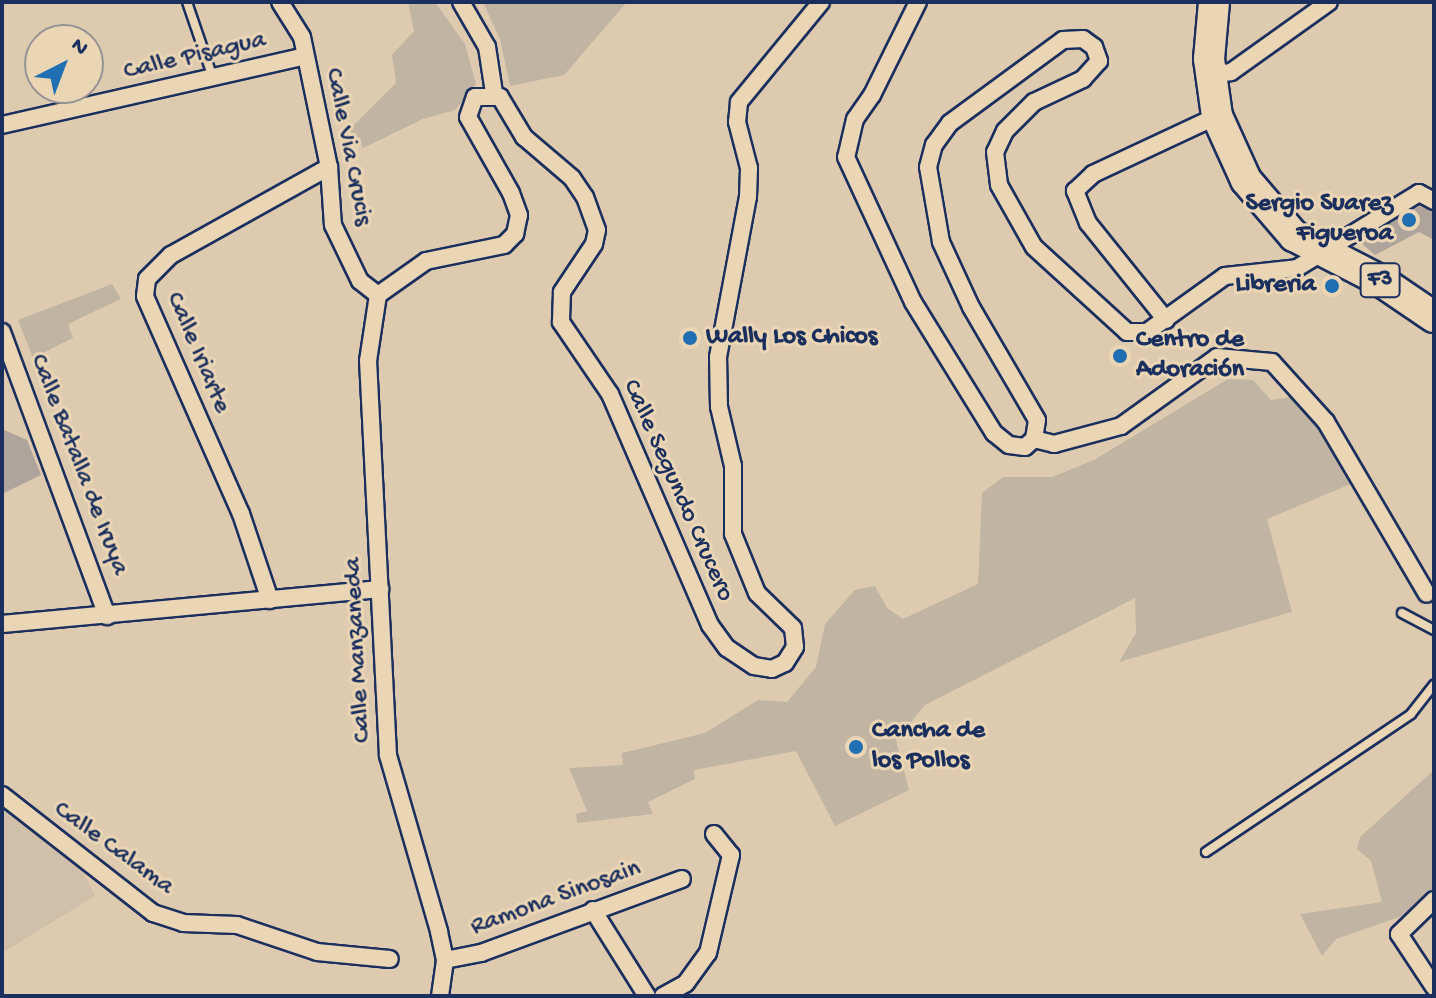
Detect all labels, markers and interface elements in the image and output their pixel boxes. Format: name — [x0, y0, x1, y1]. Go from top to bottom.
north arrow — [24, 24, 104, 104]
street label: Calle Pisagua — [121, 25, 269, 89]
text: N — [65, 33, 93, 62]
street label: Calle Via Crucis — [316, 66, 378, 228]
place label: Sergio Suarez Figueroa — [1245, 189, 1393, 250]
marker: Sergio Suarez Figueroa — [1400, 211, 1418, 229]
road number: F3 — [1358, 260, 1402, 300]
place label: Libreria — [1235, 270, 1316, 302]
marker: Libreria — [1323, 277, 1341, 295]
street label: Calle Iriarte — [158, 288, 236, 418]
place label: Wally Los Chicos — [706, 322, 877, 354]
place label: Centro de Adoración — [1136, 325, 1244, 386]
marker: Wally Los Chicos — [681, 329, 699, 347]
marker: Centro de Adoración — [1111, 347, 1129, 365]
street label: Calle Batalla de Iruya — [21, 350, 135, 580]
street label: Calle Segundo Crucero — [614, 375, 740, 607]
street label: Calle Manzaneda — [339, 556, 379, 744]
place label: Cancha de los Pollos — [872, 716, 985, 778]
marker: Cancha de los Pollos — [847, 738, 865, 756]
street label: Calle Calama — [47, 795, 179, 903]
street label: Ramona Sinosain — [467, 854, 645, 944]

